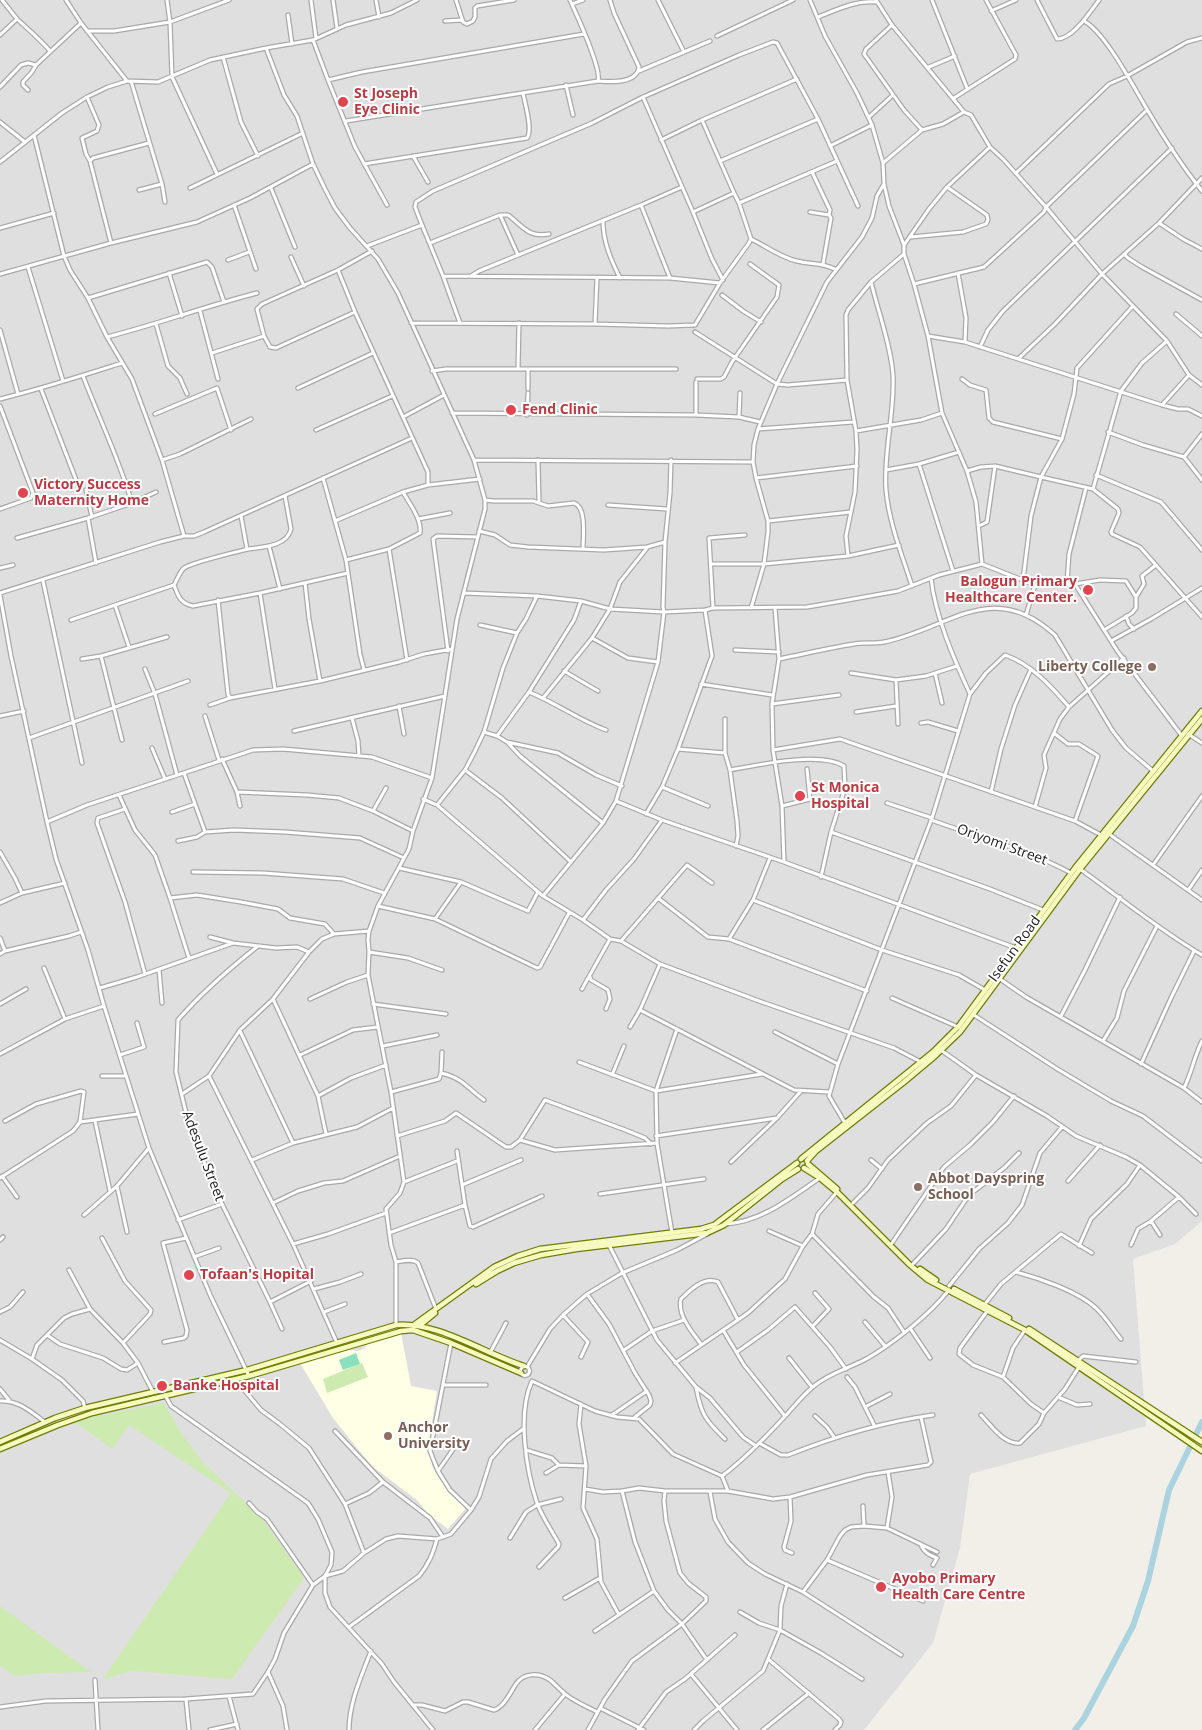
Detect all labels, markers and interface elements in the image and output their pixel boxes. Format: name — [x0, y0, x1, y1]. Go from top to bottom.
place label: St Joseph Eye Clinic — [354, 86, 420, 118]
marker: St Joseph Eye Clinic — [336, 95, 350, 109]
place label: Fend Clinic — [522, 402, 598, 418]
marker: Fend Clinic — [504, 403, 518, 417]
place label: Victory Success Maternity Home — [34, 477, 149, 510]
marker: Victory Success Maternity Home — [16, 486, 30, 500]
place label: Balogun Primary Healthcare Center. — [945, 574, 1077, 606]
marker: Balogun Primary Healthcare Center. — [1081, 583, 1095, 597]
place label: Liberty College — [1038, 659, 1142, 675]
marker: Liberty College — [1146, 661, 1158, 673]
place label: St Monica Hospital — [811, 780, 879, 812]
marker: St Monica Hospital — [793, 789, 807, 803]
street label: Oriyomi Street — [955, 821, 1049, 869]
street label: Isefun Road — [985, 913, 1045, 985]
street label: Adesulu Street — [178, 1108, 228, 1204]
place label: Abbot Dayspring School — [928, 1171, 1044, 1204]
marker: Abbot Dayspring School — [912, 1181, 924, 1193]
place label: Tofaan's Hopital — [200, 1267, 314, 1283]
marker: Tofaan's Hopital — [182, 1268, 196, 1282]
place label: Banke Hospital — [173, 1378, 279, 1394]
marker: Banke Hospital — [155, 1379, 169, 1393]
place label: Anchor University — [398, 1420, 470, 1452]
marker: Anchor University — [382, 1430, 394, 1442]
place label: Ayobo Primary Health Care Centre — [892, 1571, 1025, 1604]
marker: Ayobo Primary Health Care Centre — [874, 1580, 888, 1594]

